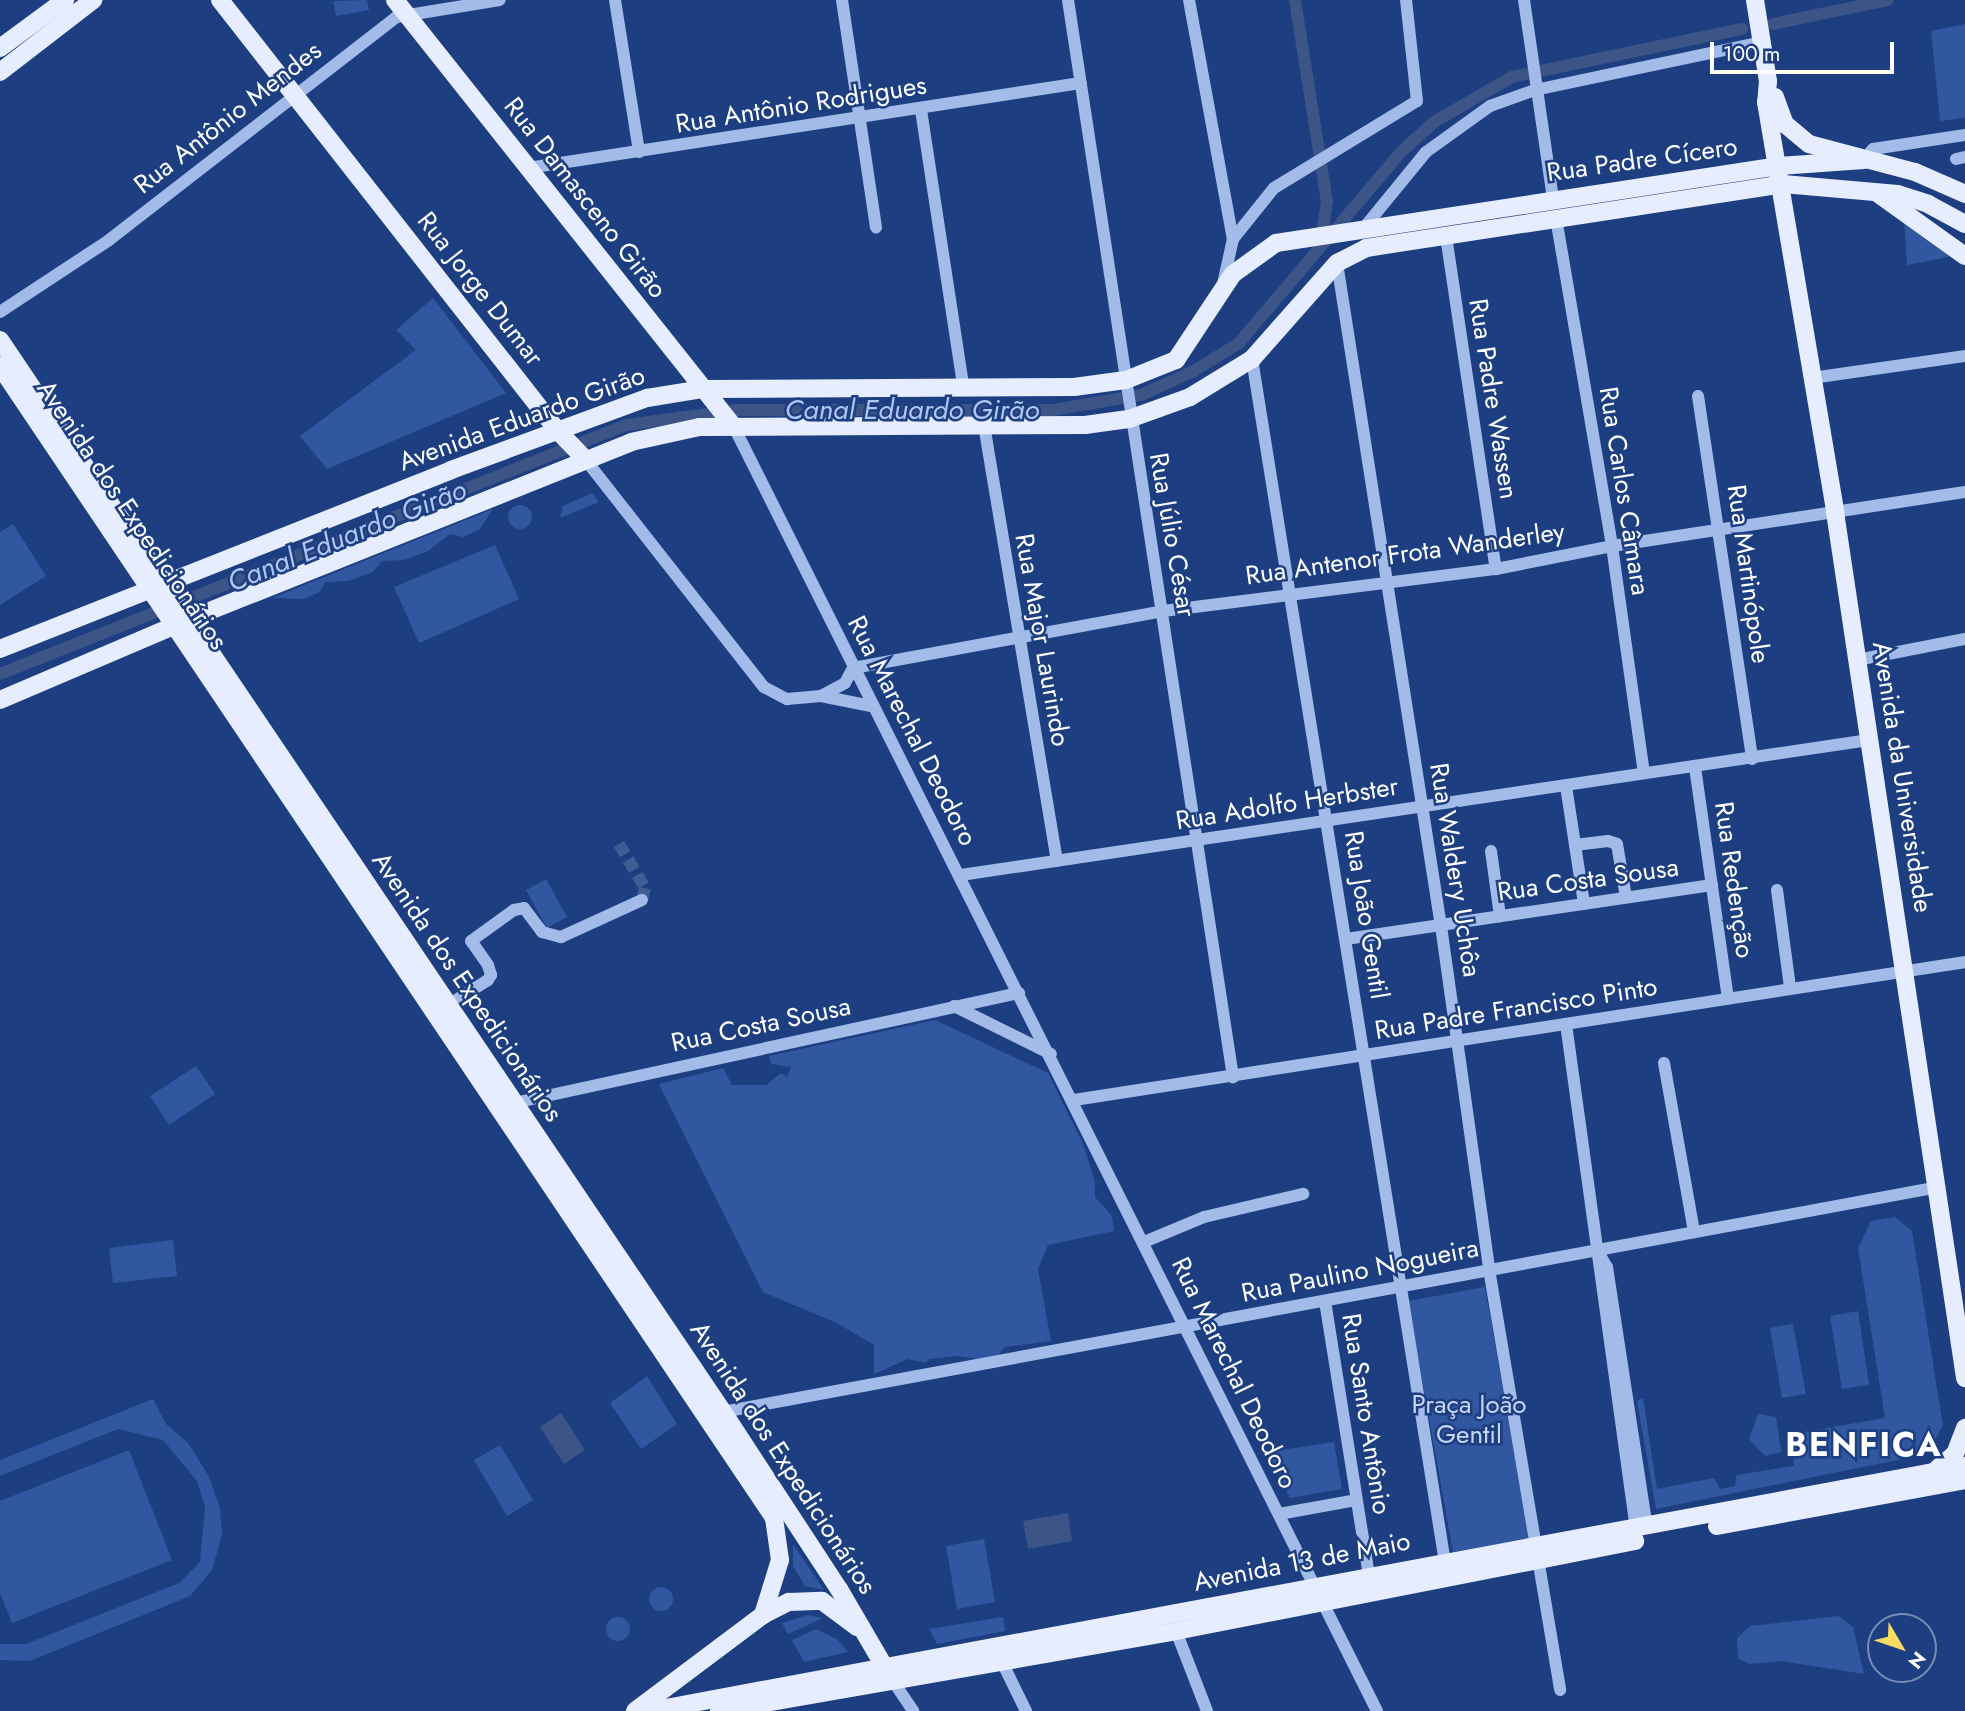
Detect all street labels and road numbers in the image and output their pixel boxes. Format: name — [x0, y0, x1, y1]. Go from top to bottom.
street label: Rua Antônio Mendes — [128, 35, 328, 201]
street label: Rua Antônio Rodrigues — [673, 70, 929, 140]
street label: Rua Damasceno Girão — [497, 91, 673, 305]
street label: Rua Padre Cícero — [1545, 131, 1739, 189]
street label: Rua Jorge Dumar — [410, 206, 550, 372]
street label: Rua Padre Wassen — [1462, 296, 1524, 502]
street label: Avenida Eduardo Girão — [395, 360, 649, 478]
street label: Avenida dos Expedicionários — [30, 374, 234, 656]
street label: Rua Carlos Câmara — [1592, 384, 1656, 598]
street label: Rua Júlio César — [1142, 450, 1202, 620]
street label: Rua Martinópole — [1720, 483, 1776, 665]
street label: Rua Antenor Frota Wanderley — [1243, 516, 1567, 592]
street label: Rua Major Laurindo — [1008, 531, 1076, 749]
street label: Rua Marechal Deodoro — [841, 611, 983, 851]
street label: Avenida da Universidade — [1865, 639, 1939, 915]
street label: Rua Waldery Uchôa — [1423, 761, 1487, 979]
street label: Rua Adolfo Herbster — [1174, 771, 1400, 837]
street label: Rua Redenção — [1708, 800, 1760, 960]
street label: Rua João Gentil — [1337, 829, 1395, 1001]
street label: Avenida dos Expedicionários — [365, 846, 569, 1128]
street label: Rua Costa Sousa — [1495, 852, 1681, 908]
street label: Rua Padre Francisco Pinto — [1372, 971, 1660, 1047]
street label: Rua Costa Sousa — [668, 991, 854, 1059]
street label: Rua Paulino Nogueira — [1239, 1233, 1481, 1309]
street label: Rua Marechal Deodoro — [1164, 1252, 1304, 1494]
street label: Rua Santo Antônio — [1335, 1311, 1397, 1517]
street label: Avenida dos Expedicionários — [683, 1316, 883, 1600]
street label: Avenida 13 de Maio — [1191, 1526, 1413, 1598]

